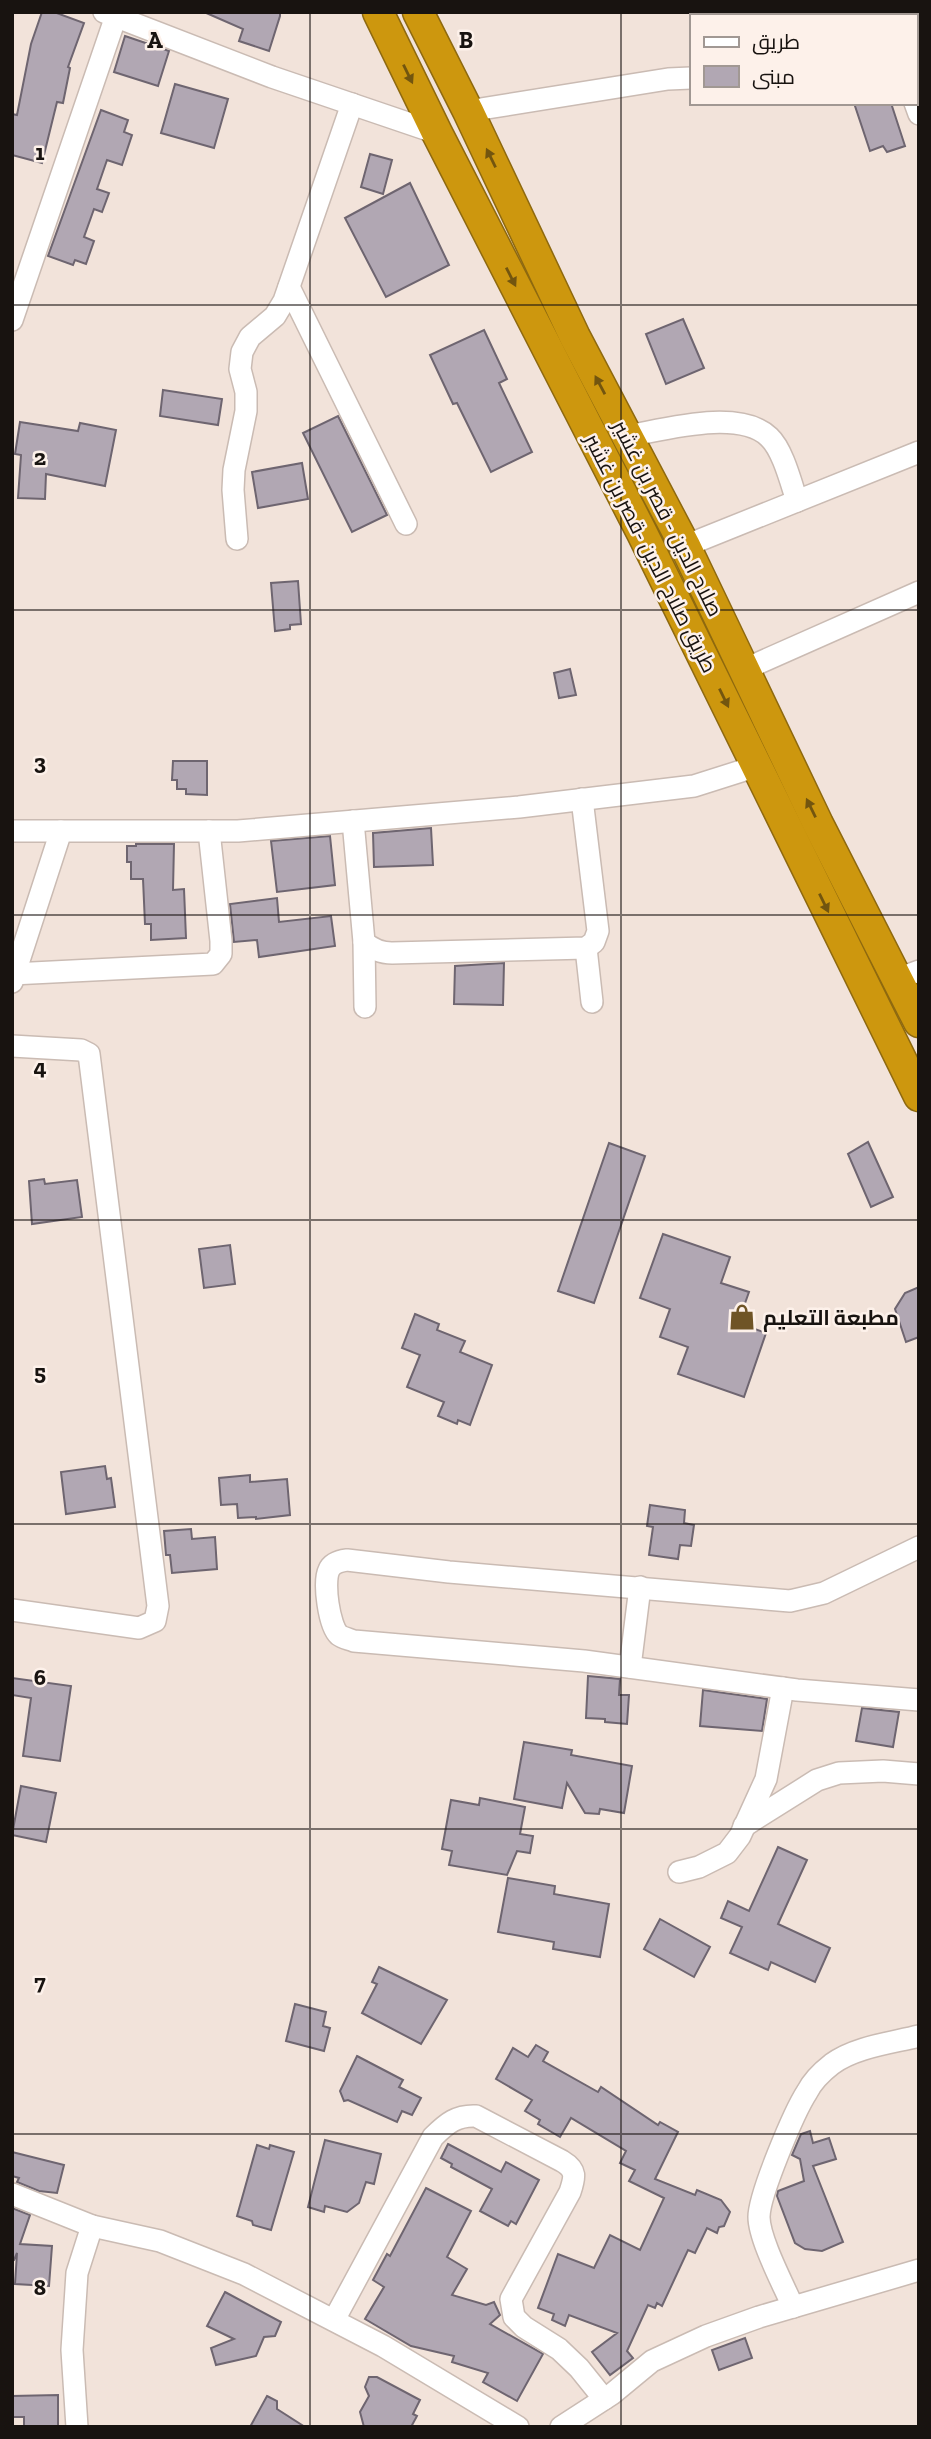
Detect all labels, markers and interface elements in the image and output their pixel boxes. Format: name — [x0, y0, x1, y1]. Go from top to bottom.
legend — [690, 14, 917, 105]
text: A — [147, 26, 163, 54]
text: B — [459, 26, 473, 54]
text: طريق — [752, 29, 800, 55]
one-way arrow — [402, 64, 414, 84]
text: مبنى — [752, 64, 795, 90]
text: 1 — [35, 138, 45, 166]
one-way arrow — [485, 148, 497, 168]
one-way arrow — [505, 267, 516, 287]
one-way arrow — [595, 375, 607, 395]
street label: صلاح الدين - قصر بن غشير — [605, 415, 728, 621]
street label: طريق صلاح الدين -قصر بن غشير — [577, 428, 722, 678]
text: 2 — [34, 443, 46, 471]
one-way arrow — [718, 688, 729, 708]
text: 3 — [34, 748, 46, 776]
one-way arrow — [805, 798, 816, 818]
one-way arrow — [818, 893, 829, 913]
text: 4 — [33, 1053, 47, 1081]
shop icon: مطبعة التعليم — [727, 1302, 757, 1332]
place label: مطبعة التعليم — [763, 1305, 899, 1332]
text: 5 — [34, 1358, 46, 1386]
text: 6 — [34, 1663, 46, 1691]
text: 7 — [34, 1968, 46, 1996]
text: 8 — [34, 2273, 46, 2301]

